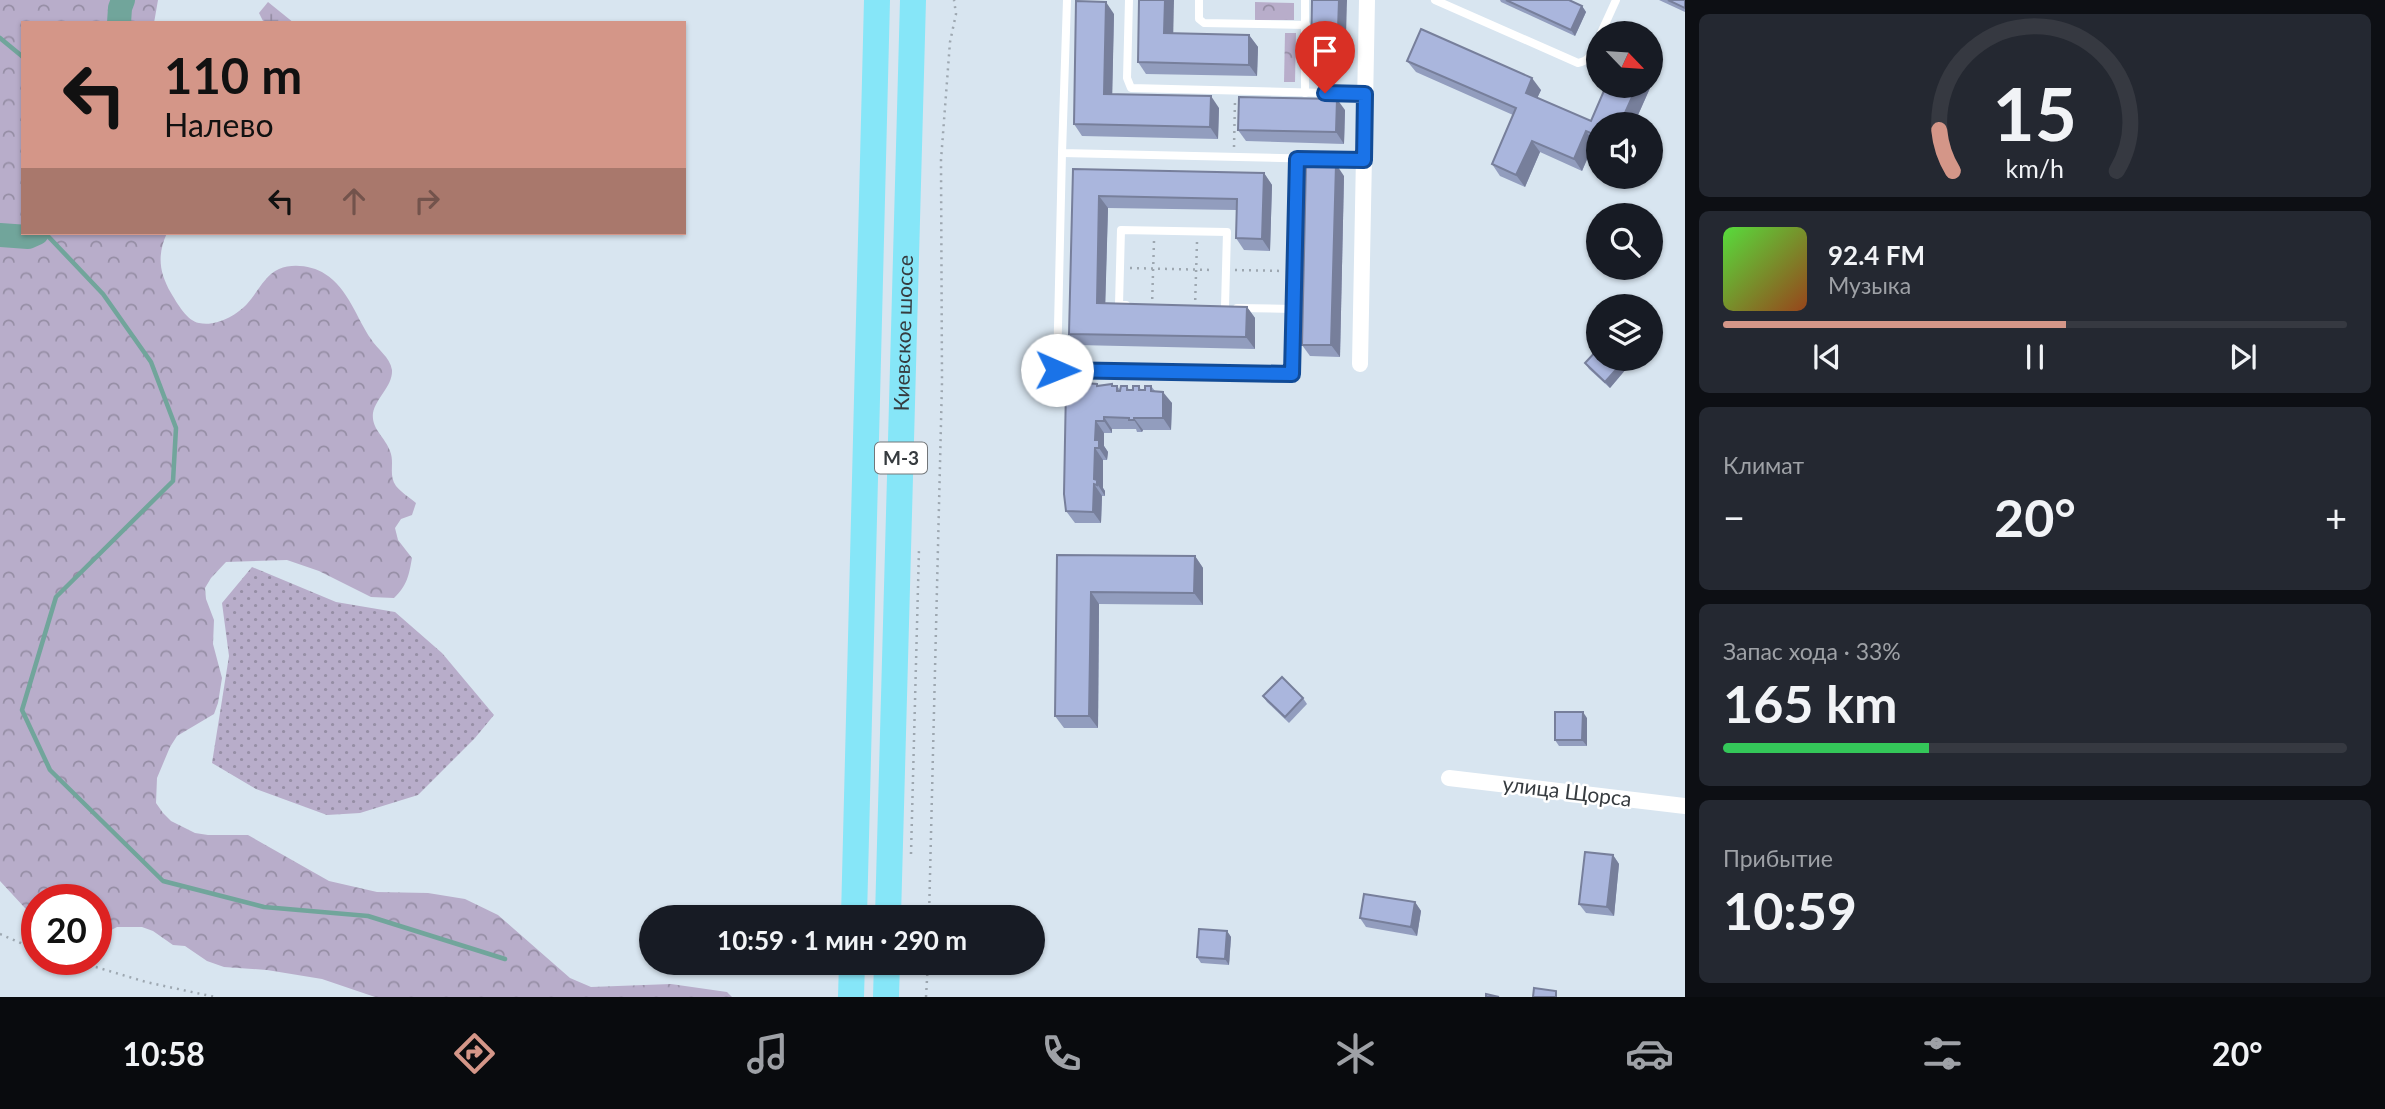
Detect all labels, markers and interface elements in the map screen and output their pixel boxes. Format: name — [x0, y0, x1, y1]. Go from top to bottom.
pin — [1295, 21, 1355, 93]
north arrow — [1586, 21, 1662, 98]
map controls — [1586, 21, 1663, 371]
icon: arrive — [1306, 32, 1344, 70]
text: 110 m — [164, 46, 302, 104]
icon: left — [49, 49, 140, 140]
text: 15 — [1993, 70, 2077, 158]
text: Налево — [164, 105, 274, 144]
button: sound — [1586, 112, 1663, 189]
text: km/h — [2006, 153, 2064, 183]
icon: left — [262, 182, 300, 220]
icon: ahead — [335, 182, 373, 220]
icon: right — [408, 182, 446, 220]
button: search — [1586, 203, 1663, 280]
text: 92.4 FM — [1828, 239, 1925, 271]
street label: Киевское шоссе — [888, 255, 917, 412]
text: Музыка — [1828, 271, 1911, 299]
button: layers — [1586, 294, 1663, 371]
position arrow — [1020, 333, 1094, 407]
icon: previous — [1808, 338, 1846, 376]
icon: pause — [2016, 338, 2054, 376]
icon: next — [2224, 338, 2262, 376]
road number: М-3 — [875, 442, 927, 474]
text: Климат — [1723, 451, 1804, 479]
text: 20° — [1994, 486, 2076, 548]
text: − — [1723, 494, 1745, 540]
text: + — [2325, 494, 2347, 540]
text: Запас хода · 33% — [1723, 637, 1901, 665]
text: 165 km — [1723, 672, 1897, 734]
street label: улица Щорса — [1501, 770, 1633, 811]
text: Прибытие — [1723, 844, 1833, 872]
text: 10:59 — [1723, 879, 1857, 941]
speed limit sign: 20 — [21, 884, 112, 975]
text: 10:59 · 1 мин · 290 m — [717, 924, 967, 956]
icon: directions — [450, 1029, 499, 1078]
icon: music — [743, 1029, 792, 1078]
icon: phone — [1037, 1029, 1086, 1078]
icon: climate — [1331, 1029, 1380, 1078]
icon: car — [1625, 1029, 1674, 1078]
icon: filters — [1918, 1029, 1967, 1078]
text: 10:58 — [122, 1034, 205, 1073]
text: 20° — [2212, 1034, 2263, 1073]

